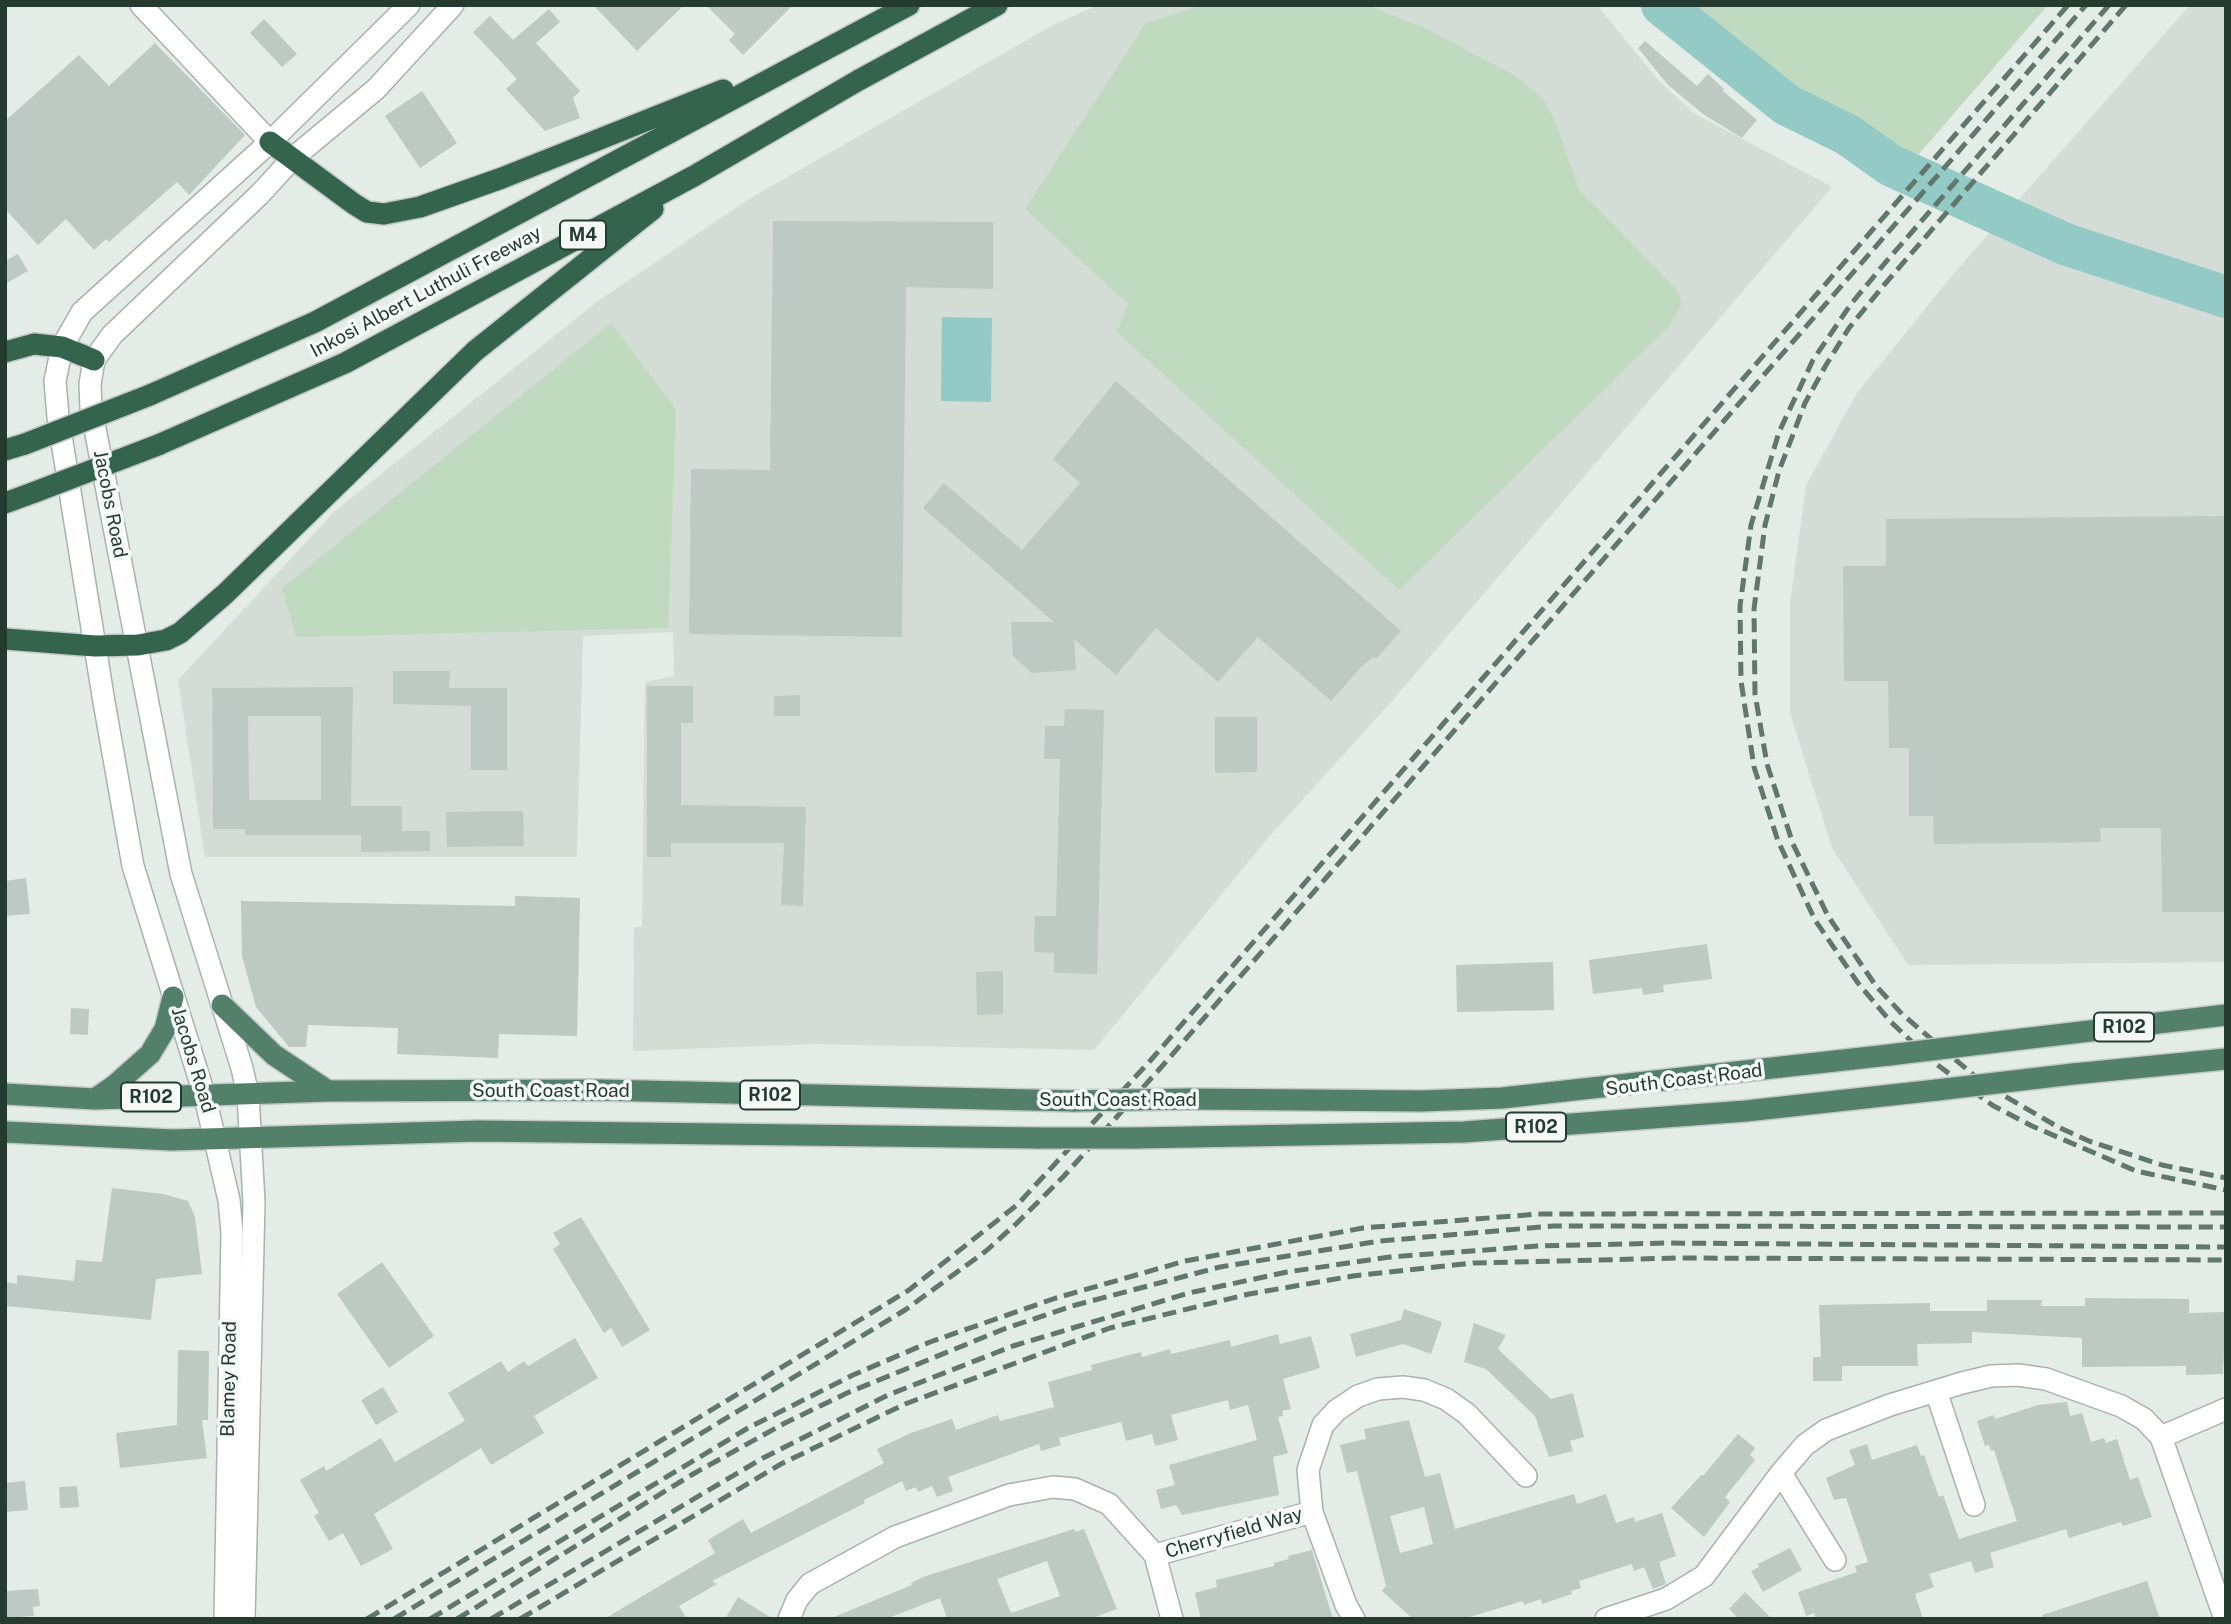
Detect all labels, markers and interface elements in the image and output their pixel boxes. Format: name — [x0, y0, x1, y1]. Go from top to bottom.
road number: M4 — [560, 220, 606, 249]
street label: Inkosi Albert Luthuli Freeway — [307, 221, 545, 363]
street label: Jacobs Road — [88, 448, 132, 560]
street label: Jacobs Road — [166, 1004, 220, 1116]
road number: R102 — [2094, 1012, 2154, 1042]
street label: South Coast Road — [1604, 1059, 1764, 1101]
street label: South Coast Road — [472, 1080, 630, 1102]
road number: R102 — [740, 1080, 800, 1110]
road number: R102 — [121, 1082, 181, 1112]
street label: South Coast Road — [1039, 1089, 1197, 1111]
road number: R102 — [1506, 1112, 1566, 1142]
street label: Blamey Road — [217, 1321, 241, 1437]
street label: Cherryfield Way — [1163, 1502, 1305, 1564]

